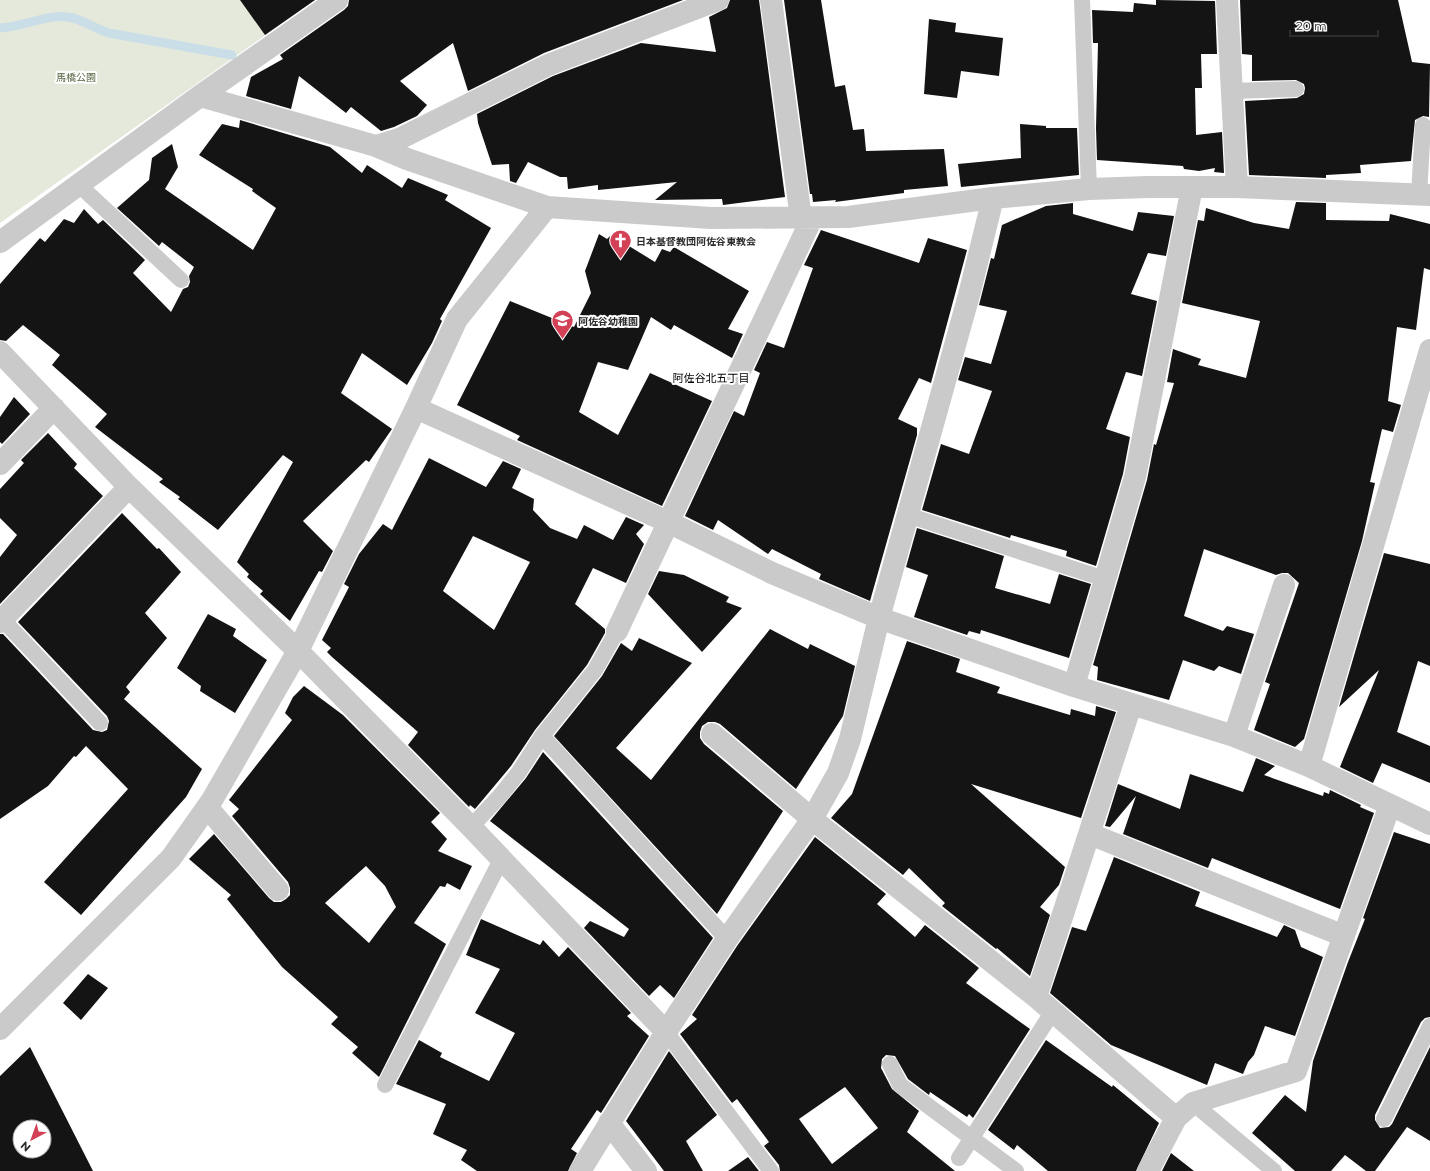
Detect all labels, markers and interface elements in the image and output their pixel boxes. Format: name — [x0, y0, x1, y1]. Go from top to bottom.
scale bar — [1290, 12, 1378, 38]
text: 20 m — [1296, 18, 1327, 33]
park label: 馬橋公園 — [56, 71, 96, 84]
church icon: 日本基督教団阿佐谷東教会 — [608, 228, 634, 261]
place label: 日本基督教団阿佐谷東教会 — [636, 235, 756, 248]
school or university icon: 阿佐谷幼稚園 — [549, 308, 575, 341]
place label: 阿佐谷幼稚園 — [578, 315, 638, 328]
district label: 阿佐谷北五丁目 — [673, 371, 750, 385]
north arrow — [12, 1119, 52, 1159]
text: N — [17, 1138, 33, 1155]

